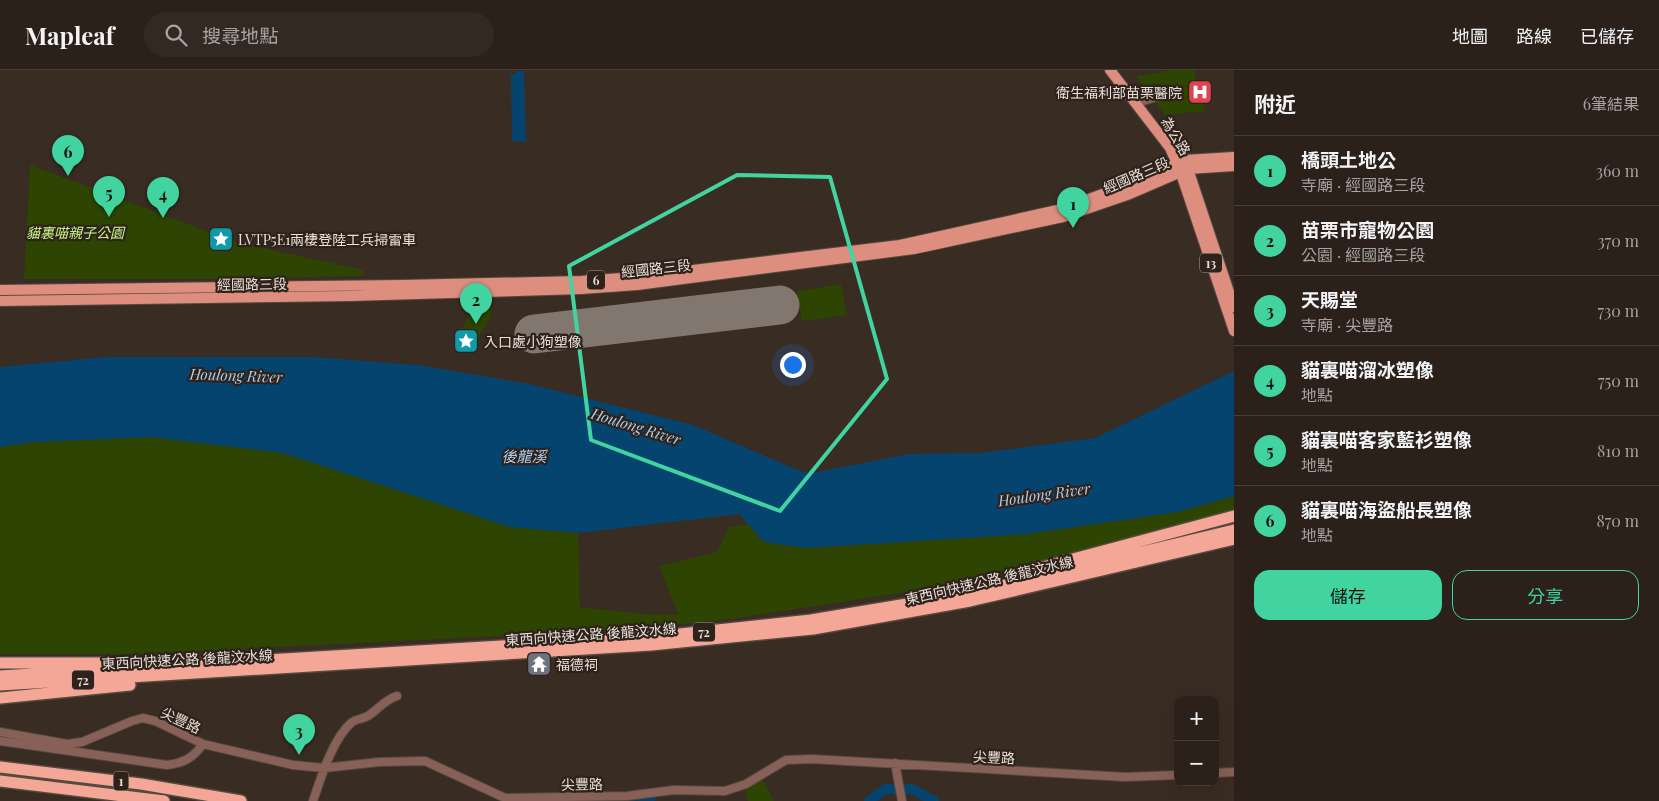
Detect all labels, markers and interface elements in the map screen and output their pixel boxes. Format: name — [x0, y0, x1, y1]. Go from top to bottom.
search box — [144, 12, 494, 57]
text: Mapleaf — [25, 19, 114, 51]
icon: search — [162, 21, 190, 49]
text: 搜尋地點 — [202, 22, 278, 48]
text: 地圖 — [1452, 24, 1488, 48]
text: 路線 — [1516, 24, 1552, 48]
text: 已儲存 — [1580, 24, 1634, 48]
hospital icon: 衛生福利部苗栗醫院 — [1187, 79, 1213, 105]
place label: 衛生福利部苗栗醫院 — [1056, 83, 1182, 102]
text: 附近 — [1254, 89, 1296, 117]
text: 6筆結果 — [1583, 93, 1639, 114]
street label: 為公路 — [1157, 113, 1195, 159]
pin: 6 — [52, 135, 84, 176]
text: 橋頭土地公 — [1301, 146, 1396, 172]
street label: 經國路三段 — [1100, 153, 1172, 197]
text: 1 — [1267, 160, 1273, 181]
text: 360 m — [1596, 160, 1639, 181]
text: 寺廟 · 經國路三段 — [1301, 174, 1425, 195]
pin: 5 — [93, 176, 125, 217]
pin: 4 — [147, 177, 179, 218]
pin: 1 — [1057, 187, 1089, 228]
text: 苗栗市寵物公園 — [1301, 216, 1434, 242]
park label: 貓裏喵親子公園 — [26, 223, 126, 242]
place icon: LVTP5E1兩棲登陸工兵掃雷車 — [208, 226, 234, 252]
place label: LVTP5E1兩棲登陸工兵掃雷車 — [238, 230, 416, 249]
text: 2 — [1266, 230, 1274, 251]
text: 370 m — [1597, 230, 1639, 251]
text: 公園 · 經國路三段 — [1301, 244, 1425, 265]
road number: 13 — [1200, 254, 1222, 272]
street label: 經國路三段 — [620, 255, 692, 281]
road number: 6 — [587, 270, 605, 290]
street label: 經國路三段 — [217, 274, 287, 294]
pin: 2 — [460, 283, 492, 324]
text: 天賜堂 — [1301, 286, 1358, 312]
text: 3 — [1266, 300, 1274, 321]
text: 730 m — [1597, 300, 1639, 321]
text: 寺廟 · 尖豐路 — [1301, 314, 1393, 335]
place icon: 入口處小狗塑像 — [453, 328, 479, 354]
place label: 入口處小狗塑像 — [484, 332, 582, 351]
your location — [780, 352, 806, 378]
text: 貓裏喵溜冰塑像 — [1301, 356, 1434, 382]
water label: Houlong River — [188, 363, 283, 387]
text: 4 — [1266, 370, 1274, 391]
text: 750 m — [1598, 370, 1639, 391]
text: 地點 — [1301, 384, 1333, 405]
water label: Houlong River — [588, 403, 684, 449]
text: 貓裏喵客家藍衫塑像 — [1301, 426, 1472, 452]
text: 5 — [1266, 440, 1274, 461]
text: 810 m — [1597, 440, 1639, 461]
water label: 後龍溪 — [501, 446, 548, 466]
text: 地點 — [1301, 454, 1333, 475]
water label: Houlong River — [996, 478, 1092, 510]
text: 貓裏喵海盜船長塑像 — [1301, 496, 1472, 522]
text: 6 — [1266, 510, 1274, 531]
text: 870 m — [1596, 510, 1639, 531]
text: 地點 — [1301, 524, 1333, 545]
street label: 東西向快速公路 後龍汶水線 — [903, 551, 1075, 609]
button: 儲存 — [1254, 570, 1442, 620]
button: 分享 — [1452, 570, 1639, 620]
street label: 東西向快速公路 後龍汶水線 — [505, 619, 677, 649]
road number: 72 — [693, 622, 715, 642]
street label: 東西向快速公路 後龍汶水線 — [101, 645, 273, 673]
temple icon: 福德祠 — [526, 651, 552, 677]
place label: 福德祠 — [556, 655, 598, 674]
road number: 72 — [72, 670, 94, 690]
map controls — [1174, 696, 1219, 786]
button: + — [1174, 696, 1219, 741]
street label: 尖豐路 — [158, 703, 204, 737]
pin: 3 — [283, 714, 315, 755]
button: − — [1174, 741, 1219, 786]
street label: 尖豐路 — [973, 746, 1015, 768]
road number: 1 — [114, 771, 128, 790]
street label: 尖豐路 — [561, 774, 603, 794]

